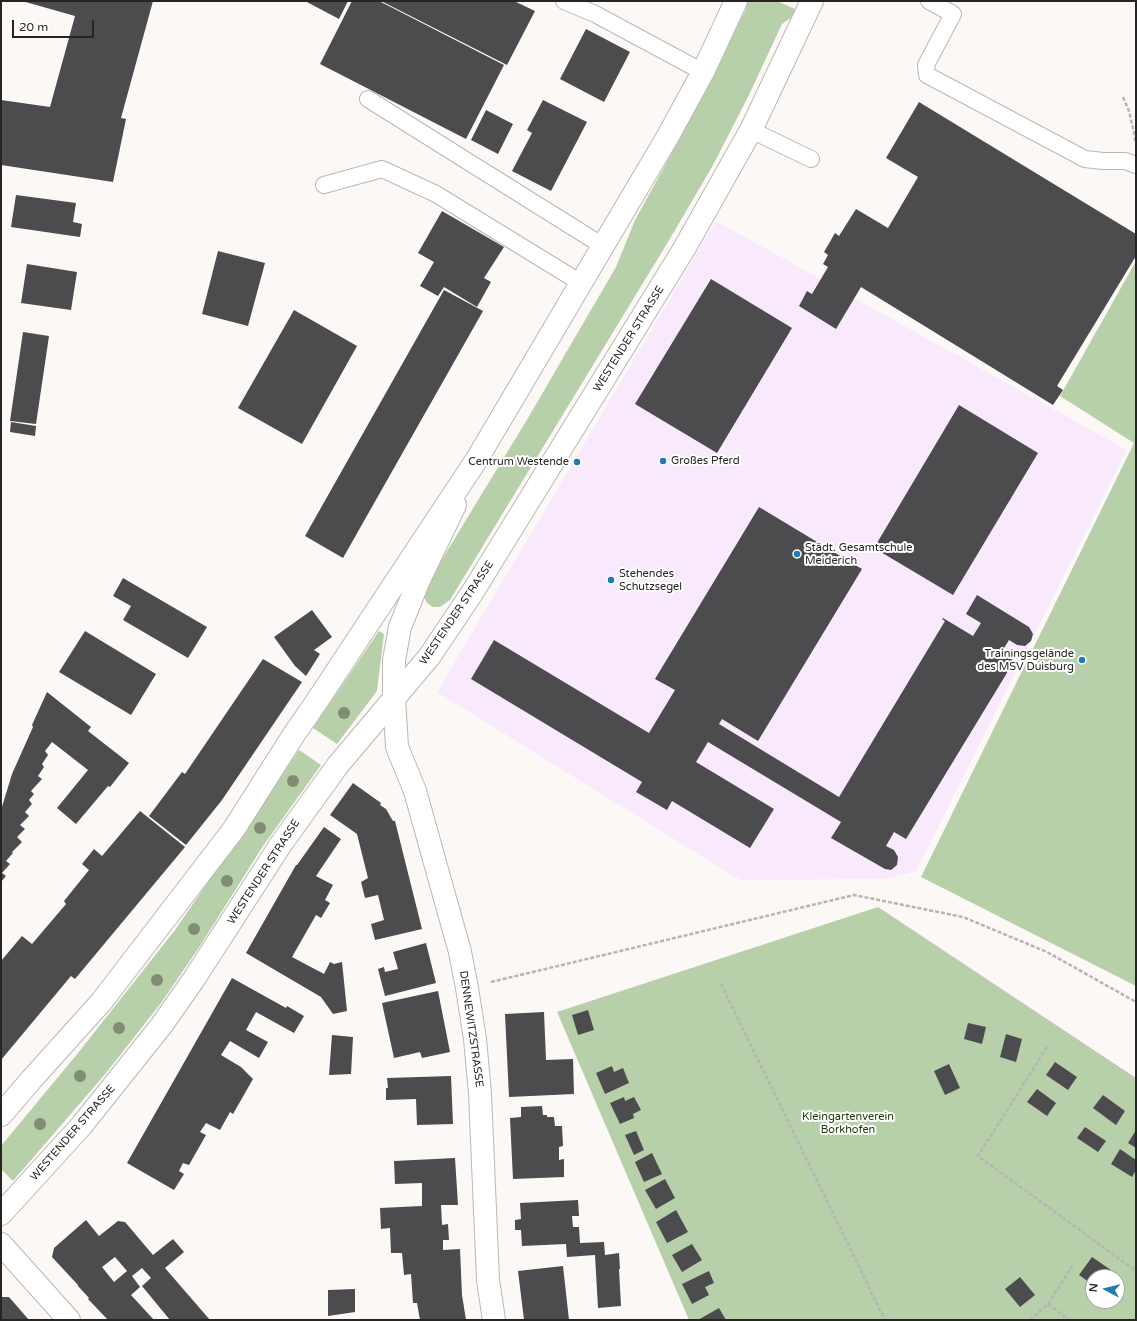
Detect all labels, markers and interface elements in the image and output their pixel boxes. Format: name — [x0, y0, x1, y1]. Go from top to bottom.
scale bar — [14, 12, 96, 38]
text: 20 m — [19, 20, 48, 34]
street label: WESTENDER STRASSE — [591, 283, 667, 395]
place label: Großes Pferd — [671, 454, 740, 468]
place label: Centrum Westende — [468, 455, 569, 469]
marker: Großes Pferd — [658, 456, 668, 466]
marker: Centrum Westende — [572, 457, 582, 467]
place label: Städt. Gesamtschule Meiderich — [805, 541, 912, 567]
marker: Städt. Gesamtschule Meiderich — [792, 549, 802, 559]
street label: WESTENDER STRASSE — [417, 558, 497, 668]
place label: Stehendes Schutzsegel — [619, 567, 682, 593]
marker: Stehendes Schutzsegel — [606, 575, 616, 585]
place label: Trainingsgelände des MSV Duisburg — [977, 647, 1074, 673]
marker: Trainingsgelände des MSV Duisburg — [1077, 655, 1087, 665]
street label: WESTENDER STRASSE — [225, 817, 303, 927]
street label: DENNEWITZSTRASSE — [456, 970, 486, 1088]
street label: WESTENDER STRASSE — [28, 1082, 118, 1184]
park label: Kleingartenverein Borkhofen — [802, 1110, 894, 1136]
north arrow — [1085, 1269, 1125, 1309]
text: N — [1087, 1282, 1101, 1293]

